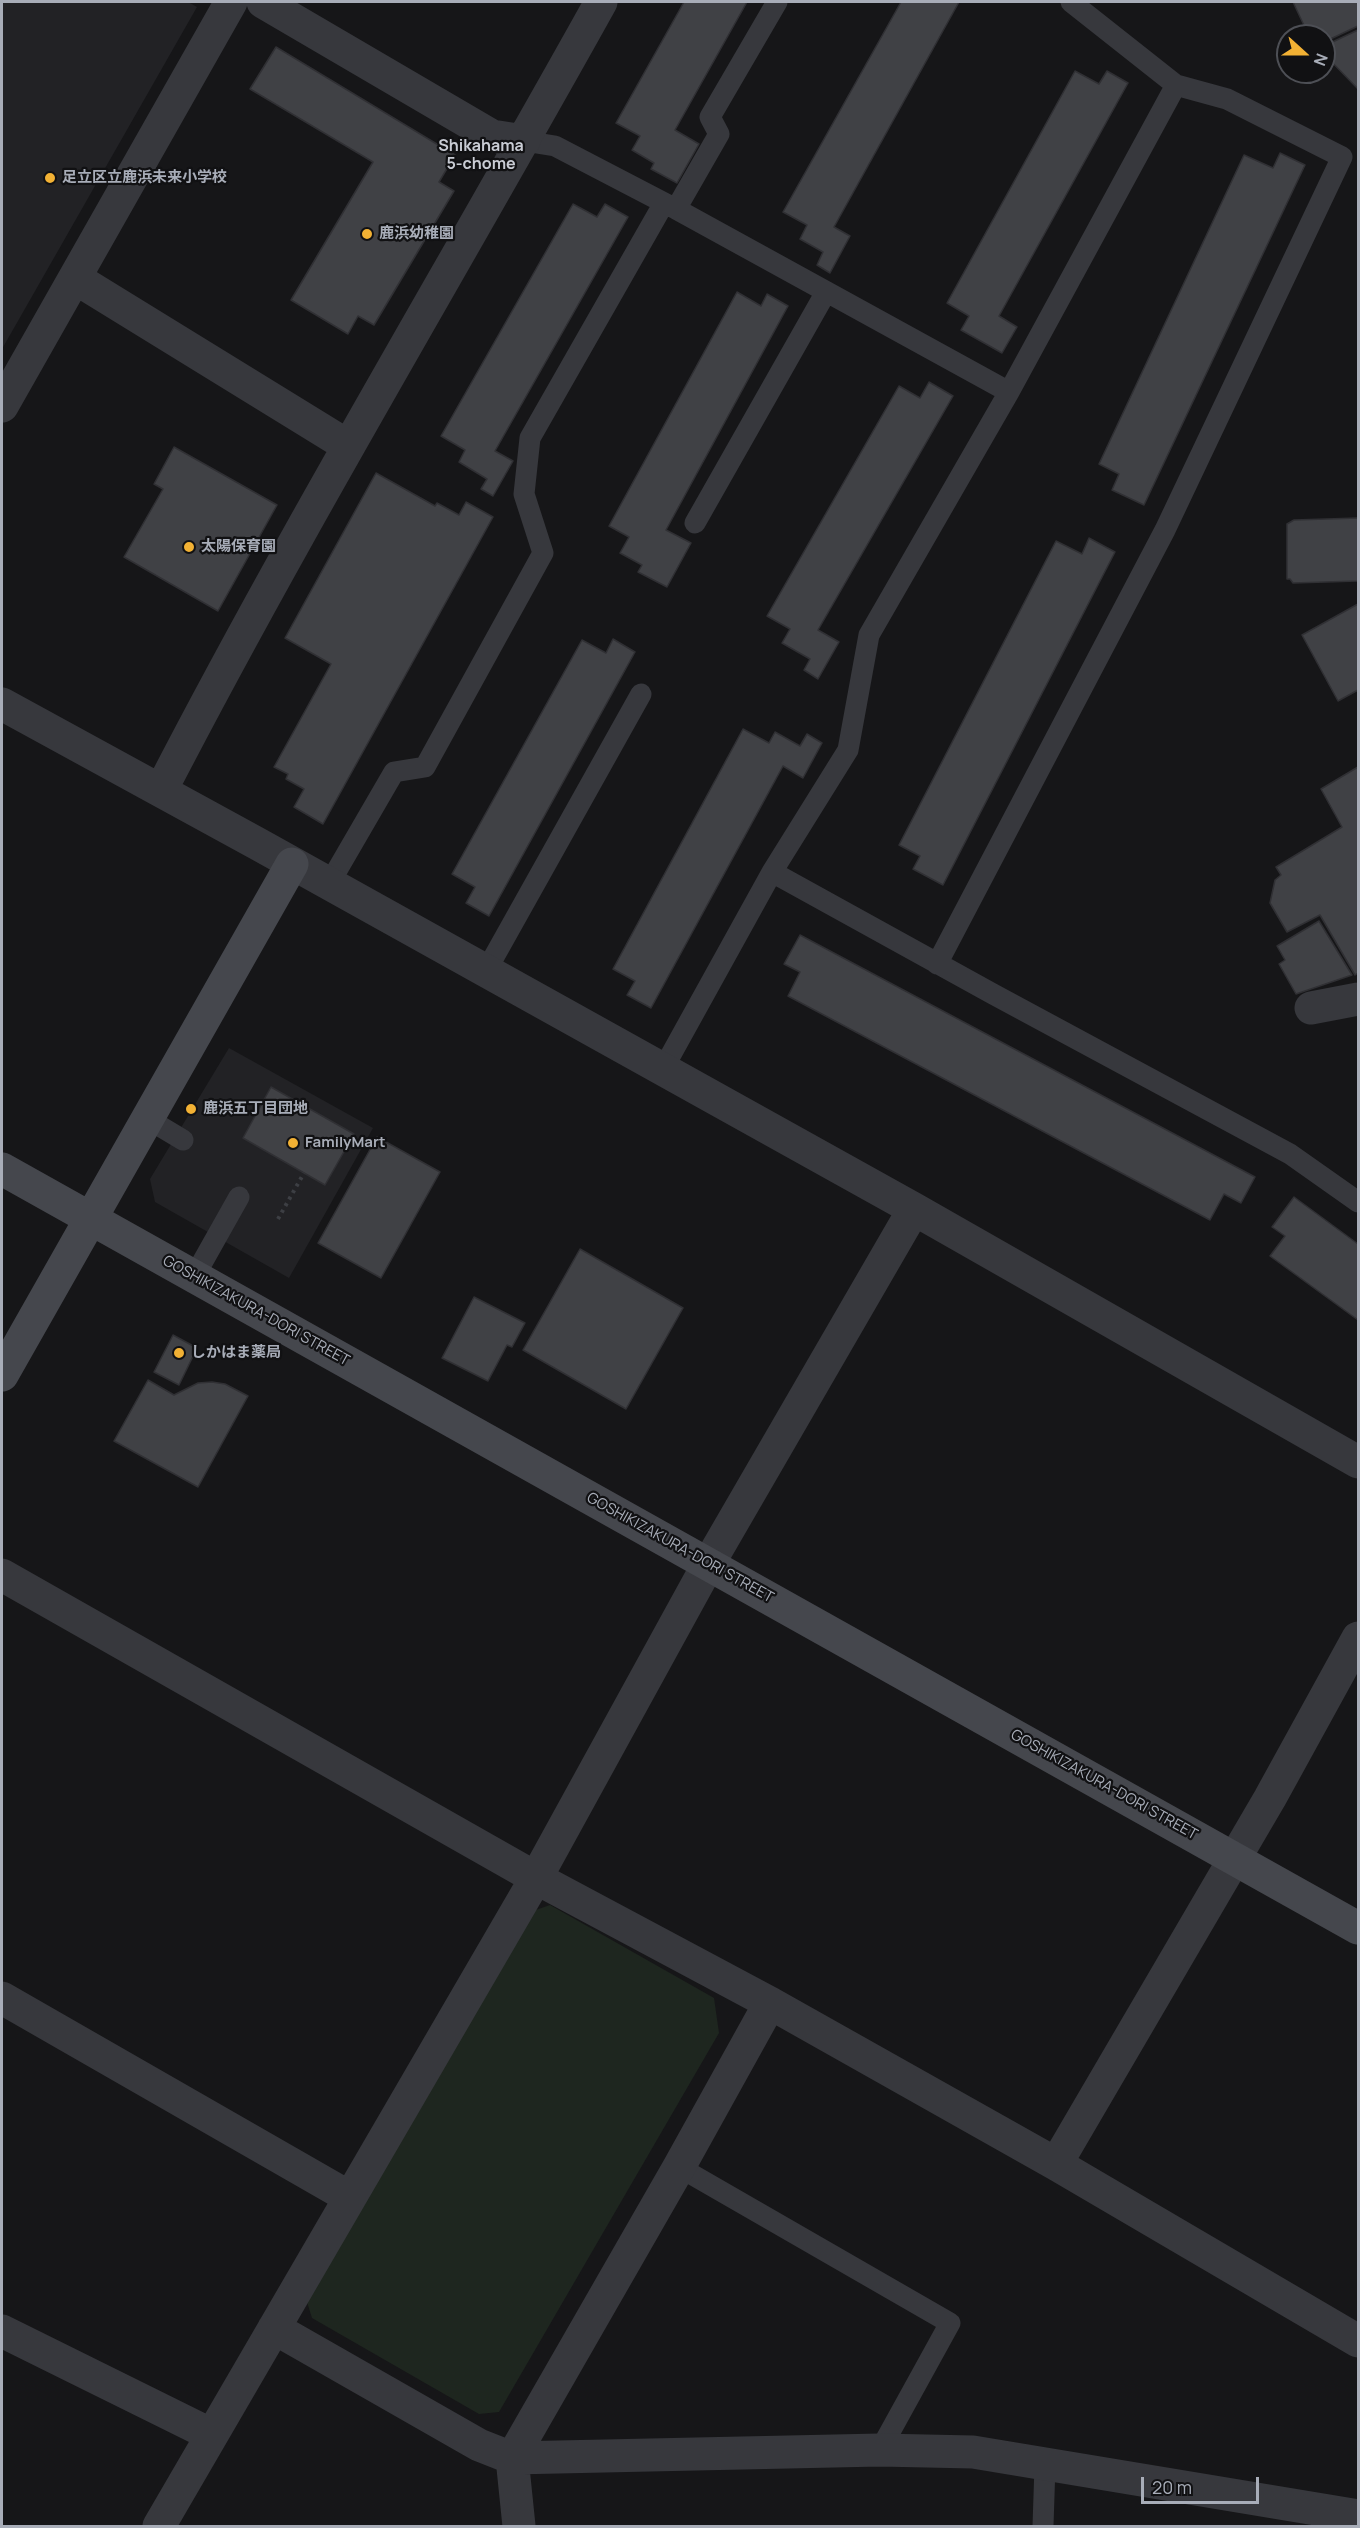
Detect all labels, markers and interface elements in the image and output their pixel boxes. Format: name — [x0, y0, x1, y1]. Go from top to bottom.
north arrow — [1276, 24, 1336, 84]
text: N — [1309, 50, 1333, 69]
district label: Shikahama 5-chome — [438, 137, 524, 175]
place label: 足立区立鹿浜未来小学校 — [62, 169, 227, 187]
marker: 足立区立鹿浜未来小学校 — [43, 171, 57, 185]
place label: 鹿浜幼稚園 — [379, 225, 454, 243]
marker: 鹿浜幼稚園 — [360, 227, 374, 241]
place label: 太陽保育園 — [201, 538, 276, 556]
marker: 太陽保育園 — [182, 540, 196, 554]
place label: 鹿浜五丁目団地 — [203, 1100, 308, 1118]
marker: 鹿浜五丁目団地 — [184, 1102, 198, 1116]
place label: FamilyMart — [305, 1134, 385, 1152]
marker: FamilyMart — [286, 1136, 300, 1150]
street label: GOSHIKIZAKURA-DORI STREET — [159, 1252, 353, 1370]
place label: しかはま薬局 — [191, 1344, 281, 1362]
marker: しかはま薬局 — [172, 1346, 186, 1360]
street label: GOSHIKIZAKURA-DORI STREET — [583, 1489, 777, 1607]
street label: GOSHIKIZAKURA-DORI STREET — [1007, 1726, 1201, 1844]
scale bar — [1144, 2465, 1262, 2503]
text: 20 m — [1152, 2475, 1192, 2499]

